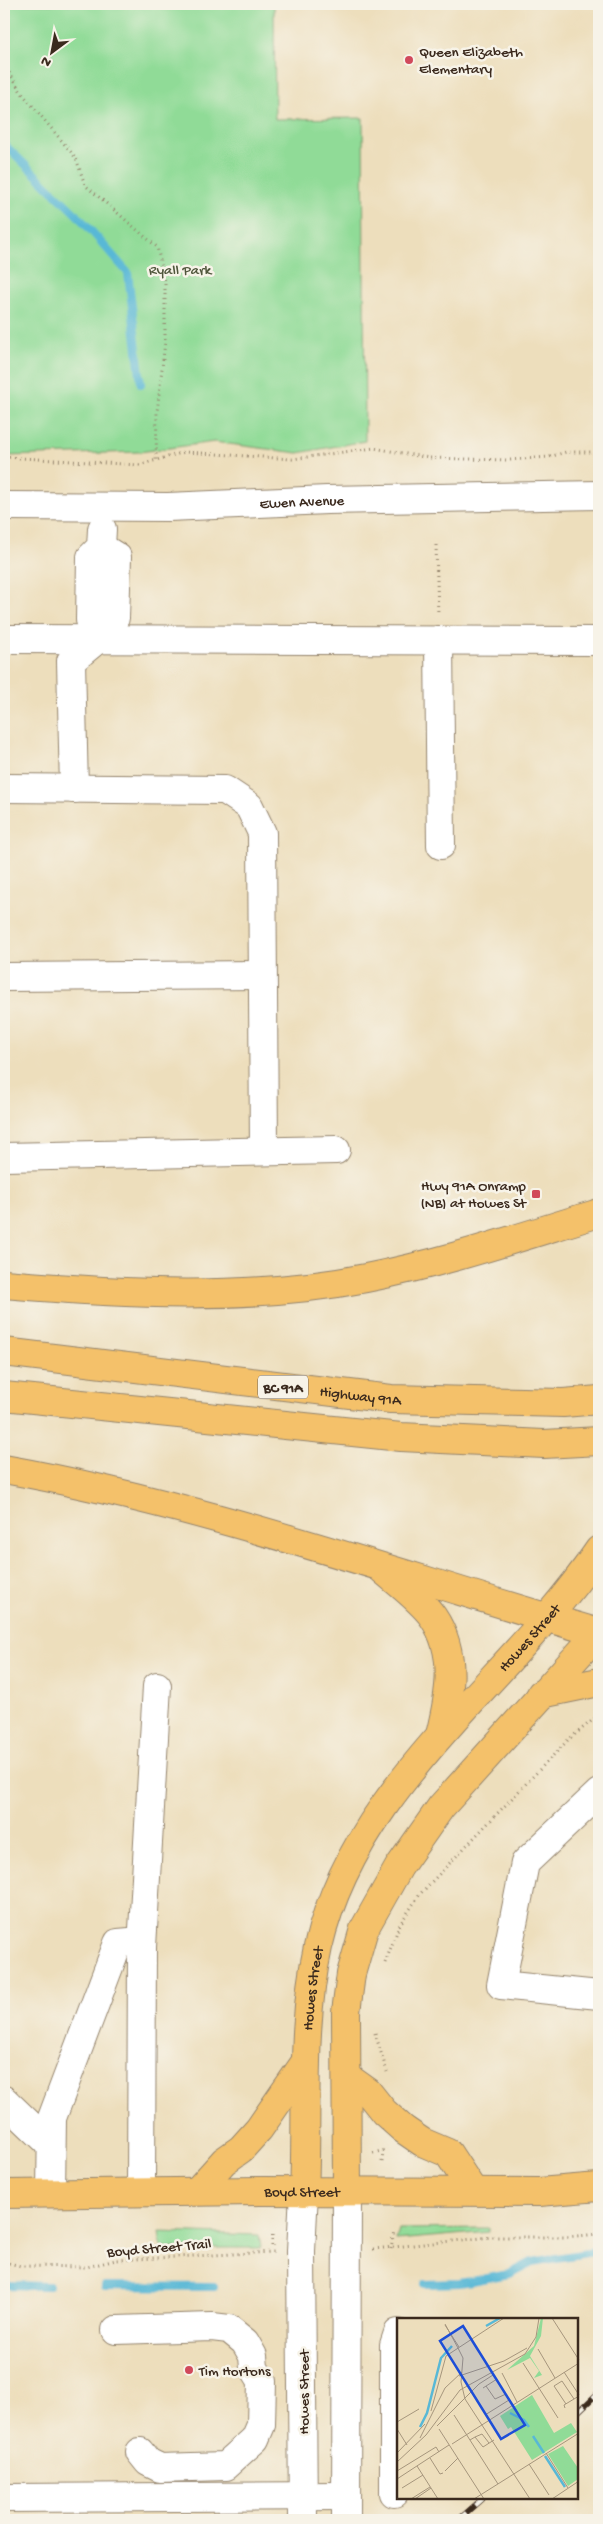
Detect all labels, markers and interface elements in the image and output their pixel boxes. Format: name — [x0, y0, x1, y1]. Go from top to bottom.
north arrow — [28, 28, 78, 78]
place label: Queen Elizabeth Elementary — [419, 44, 523, 79]
text: N — [38, 51, 55, 71]
marker: Queen Elizabeth Elementary — [403, 54, 415, 66]
park label: Ryall Park — [149, 262, 212, 280]
street label: Ewen Avenue — [259, 493, 345, 514]
place label: Hwy 91A Onramp (NB) at Howes St — [421, 1178, 528, 1213]
marker: Hwy 91A Onramp (NB) at Howes St — [530, 1188, 542, 1200]
road number: BC 91A — [258, 1375, 308, 1398]
street label: Highway 91A — [318, 1383, 402, 1410]
street label: Howes Street — [496, 1600, 567, 1676]
street label: Howes Street — [300, 1943, 329, 2031]
street label: Boyd Street — [263, 2184, 342, 2202]
street label: Boyd Street Trail — [105, 2235, 212, 2263]
inset map — [397, 2318, 578, 2499]
street label: Howes Street — [296, 2348, 314, 2434]
place label: Tim Hortons — [198, 2363, 271, 2381]
marker: Tim Hortons — [183, 2364, 195, 2376]

